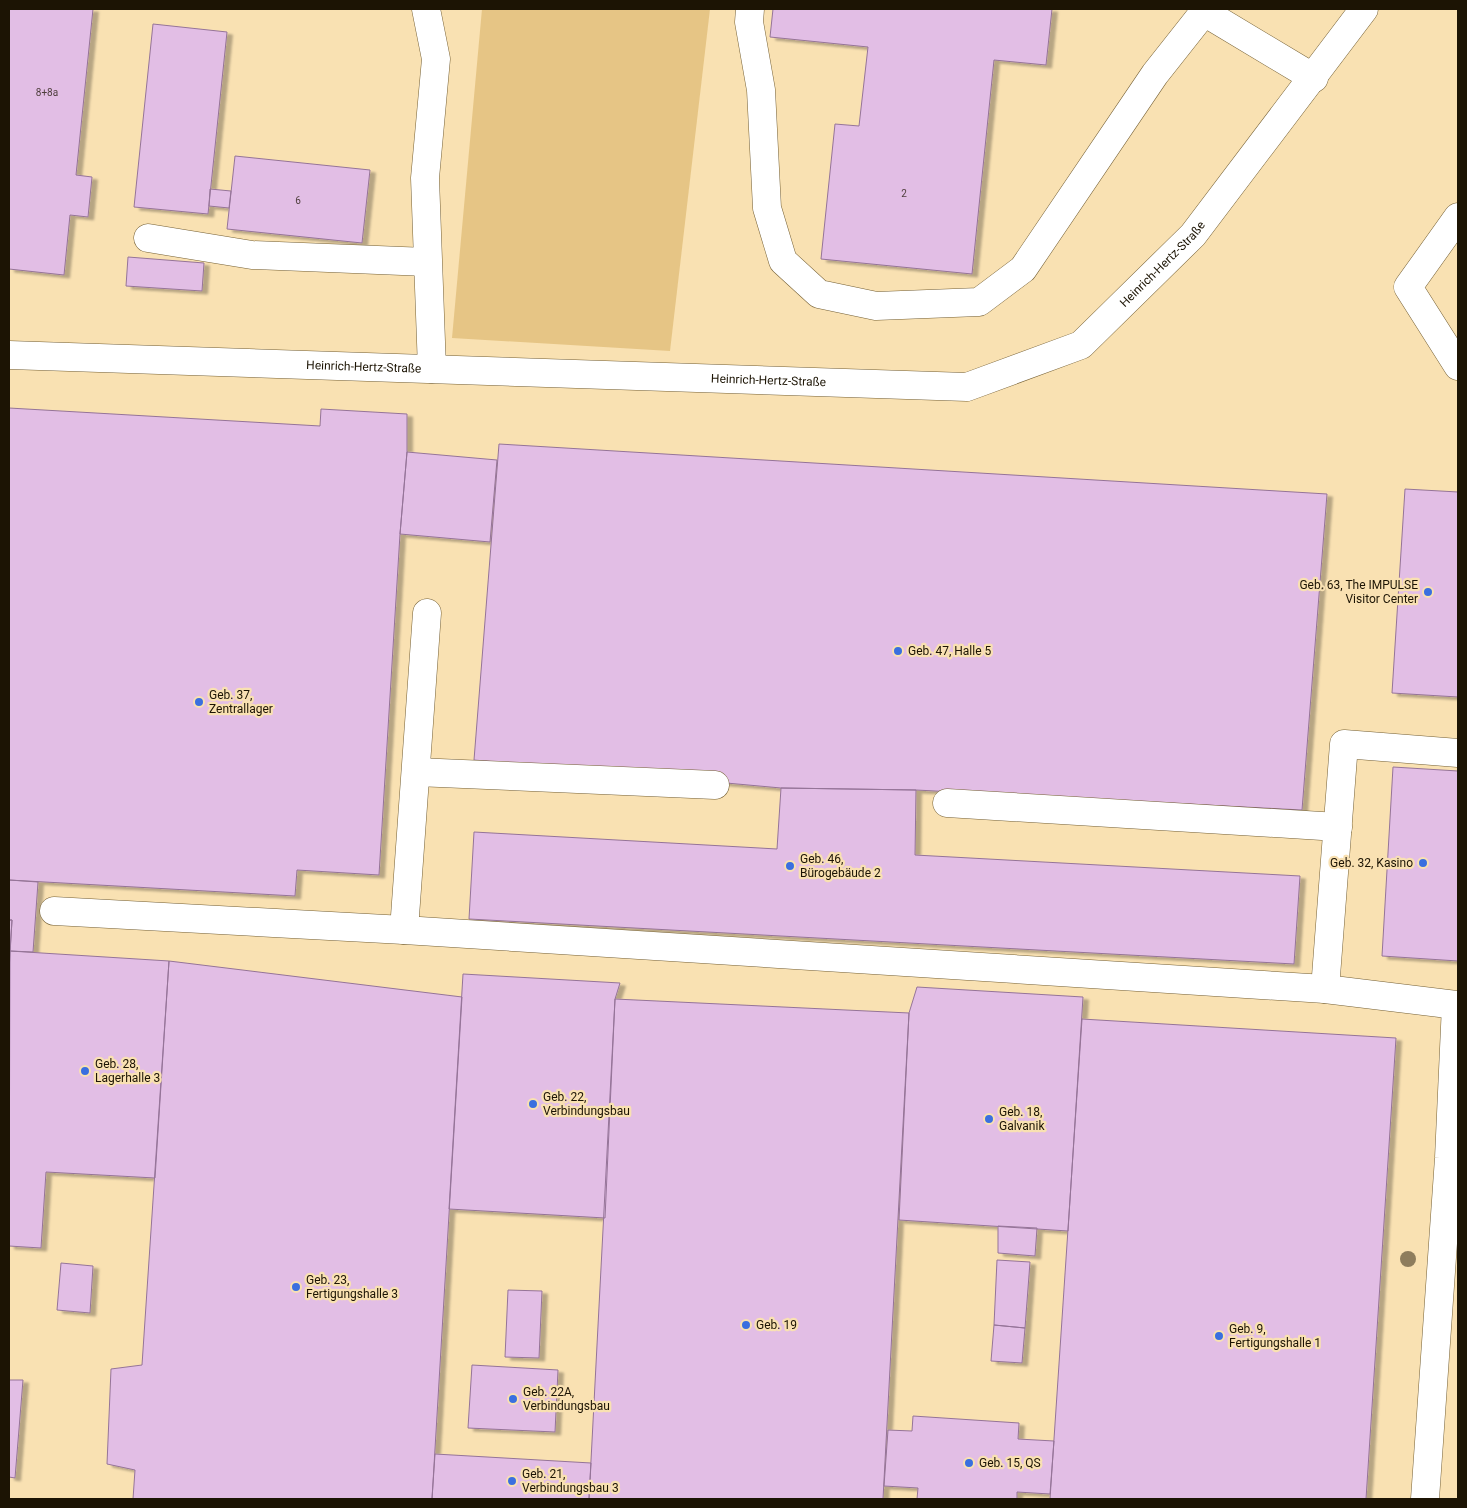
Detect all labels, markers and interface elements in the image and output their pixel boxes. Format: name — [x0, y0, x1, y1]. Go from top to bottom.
house number: 8+8a — [36, 87, 58, 98]
house number: 2 — [901, 188, 907, 199]
house number: 6 — [295, 195, 301, 206]
street label: Heinrich-Hertz-Straße — [1117, 218, 1208, 310]
street label: Heinrich-Hertz-Straße — [306, 358, 422, 376]
street label: Heinrich-Hertz-Straße — [711, 371, 826, 389]
place label: Geb. 63, The IMPULSE Visitor Center — [1299, 578, 1418, 606]
marker: Geb. 63, The IMPULSE Visitor Center — [1422, 586, 1434, 598]
place label: Geb. 47, Halle 5 — [908, 644, 992, 658]
marker: Geb. 47, Halle 5 — [892, 645, 904, 657]
place label: Geb. 37, Zentrallager — [209, 688, 273, 716]
marker: Geb. 37, Zentrallager — [193, 696, 205, 708]
place label: Geb. 46, Bürogebäude 2 — [800, 852, 881, 880]
place label: Geb. 32, Kasino — [1330, 856, 1413, 870]
marker: Geb. 32, Kasino — [1417, 857, 1429, 869]
marker: Geb. 46, Bürogebäude 2 — [784, 860, 796, 872]
place label: Geb. 28, Lagerhalle 3 — [95, 1057, 160, 1085]
marker: Geb. 28, Lagerhalle 3 — [79, 1065, 91, 1077]
place label: Geb. 22, Verbindungsbau — [543, 1090, 630, 1118]
marker: Geb. 22, Verbindungsbau — [527, 1098, 539, 1110]
place label: Geb. 18, Galvanik — [999, 1105, 1045, 1133]
marker: Geb. 18, Galvanik — [983, 1113, 995, 1125]
place label: Geb. 23, Fertigungshalle 3 — [306, 1273, 398, 1301]
marker: Geb. 23, Fertigungshalle 3 — [290, 1281, 302, 1293]
place label: Geb. 19 — [756, 1318, 797, 1332]
marker: Geb. 19 — [740, 1319, 752, 1331]
place label: Geb. 9, Fertigungshalle 1 — [1229, 1322, 1321, 1350]
marker: Geb. 9, Fertigungshalle 1 — [1213, 1330, 1225, 1342]
place label: Geb. 22A, Verbindungsbau — [523, 1385, 610, 1413]
marker: Geb. 22A, Verbindungsbau — [507, 1393, 519, 1405]
place label: Geb. 15, QS — [979, 1456, 1041, 1470]
marker: Geb. 15, QS — [963, 1457, 975, 1469]
place label: Geb. 21, Verbindungsbau 3 — [522, 1467, 619, 1495]
marker: Geb. 21, Verbindungsbau 3 — [506, 1475, 518, 1487]

